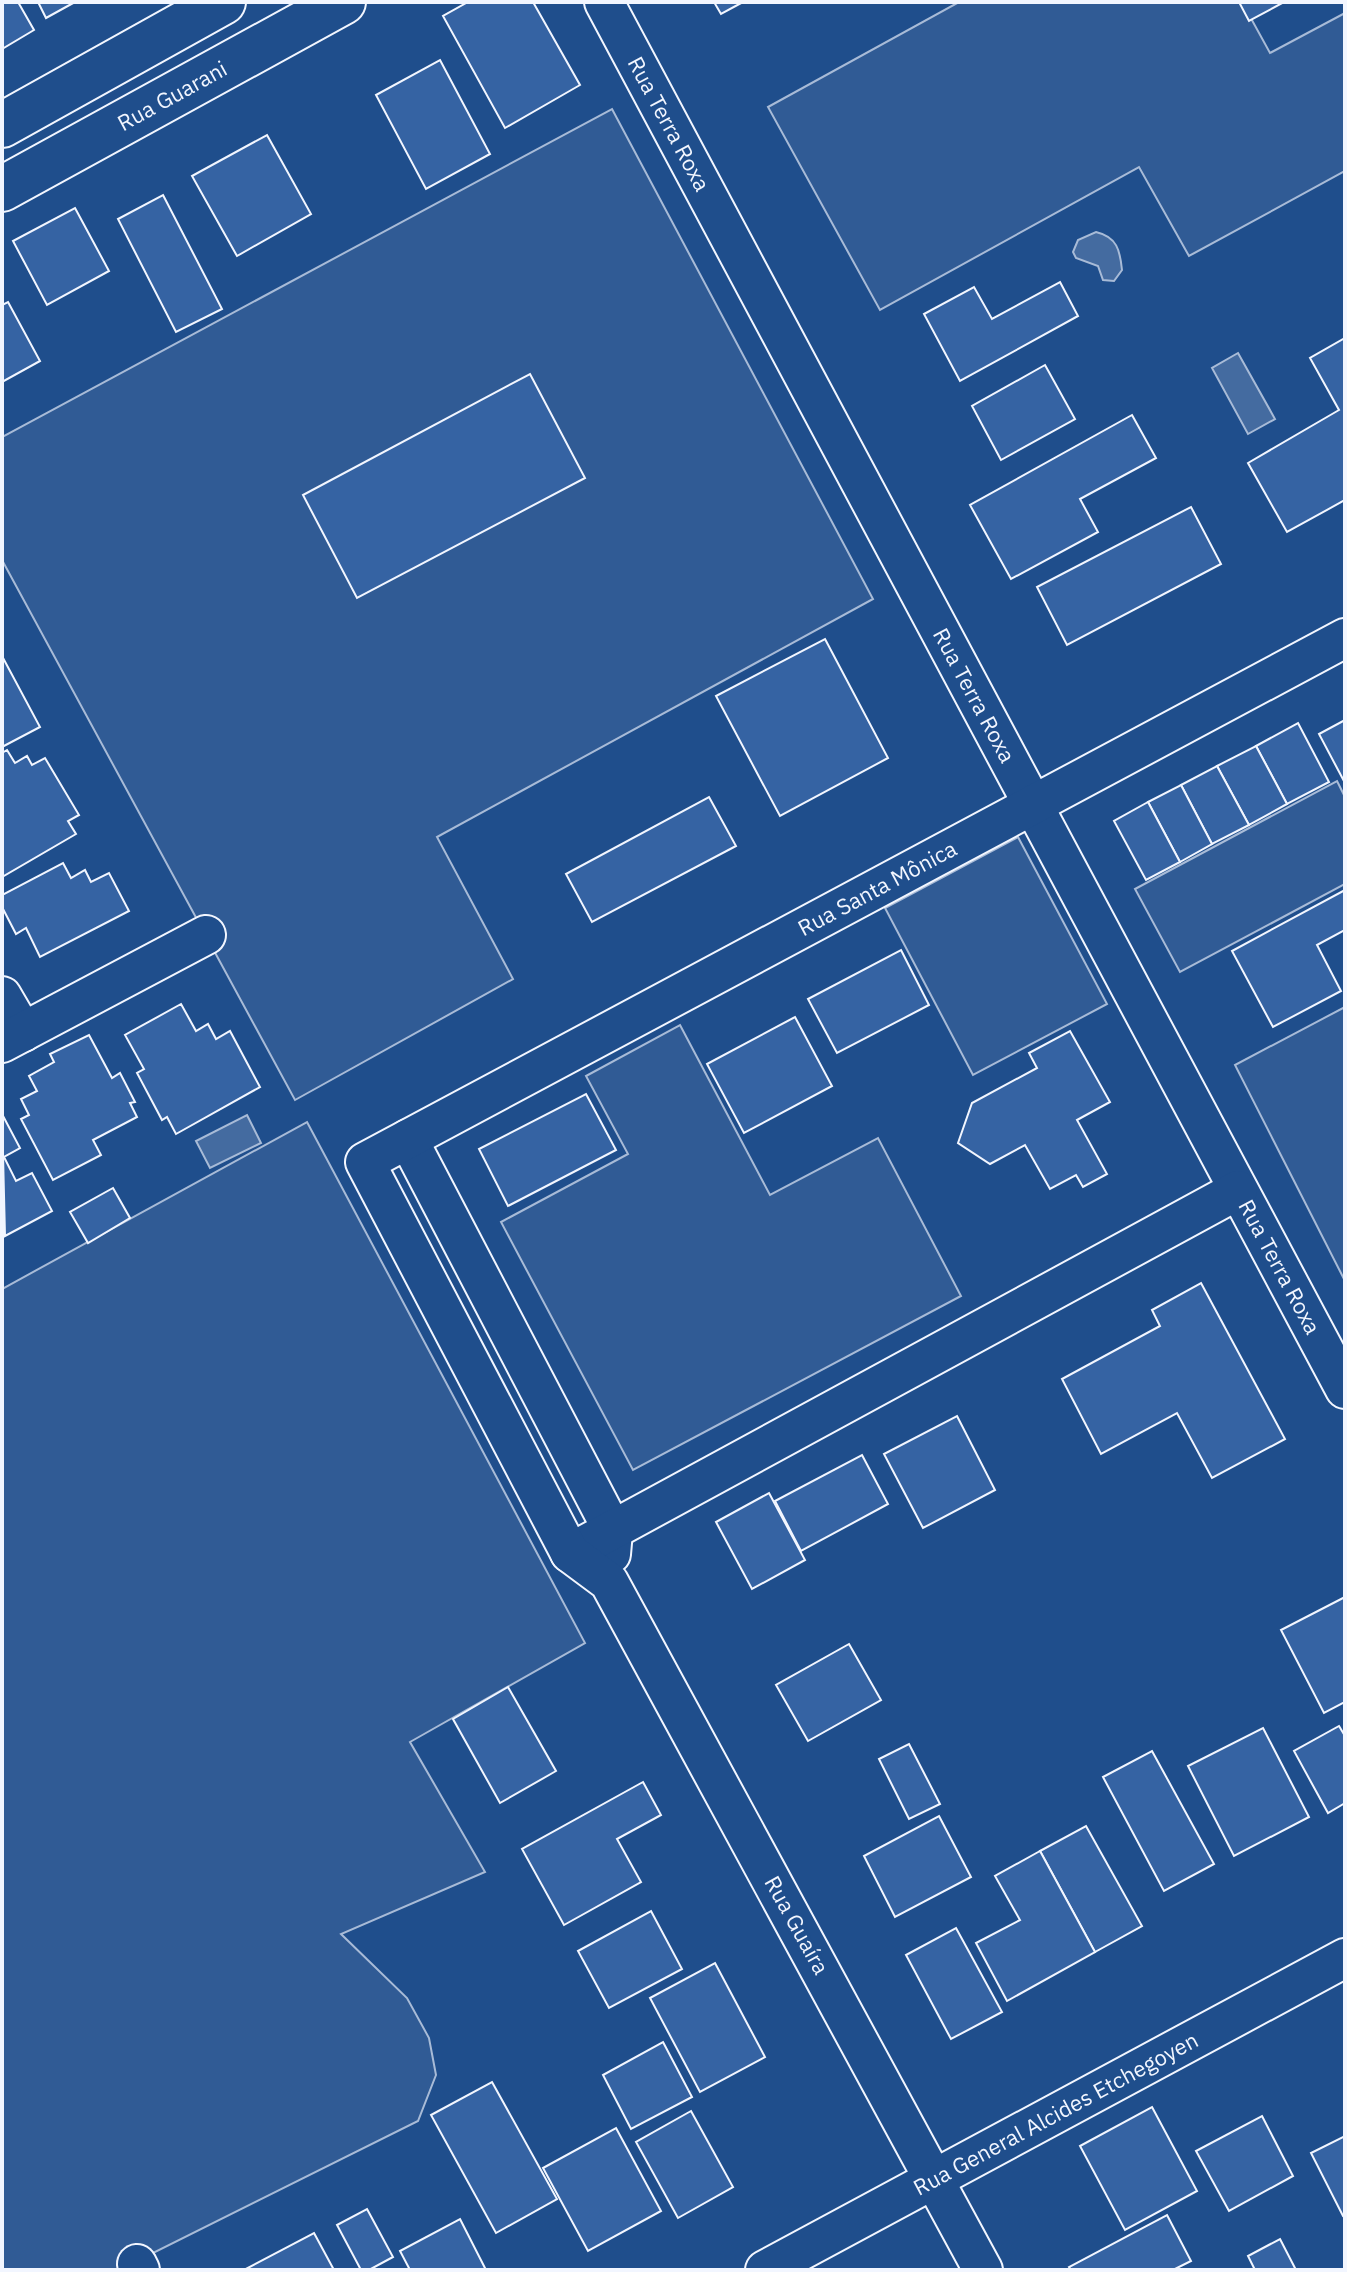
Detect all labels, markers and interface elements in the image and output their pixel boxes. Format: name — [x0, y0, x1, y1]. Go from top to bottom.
street label: Rua Terra Roxa — [622, 51, 717, 196]
street label: Rua Guarani — [112, 54, 232, 137]
street label: Rua Terra Roxa — [927, 623, 1023, 768]
street label: Rua Santa Mônica — [792, 833, 962, 942]
street label: Rua Terra Roxa — [1232, 1194, 1328, 1339]
street label: Rua Guaíra — [759, 1870, 836, 1979]
street label: Rua General Alcides Etchegoyen — [908, 2025, 1203, 2202]

